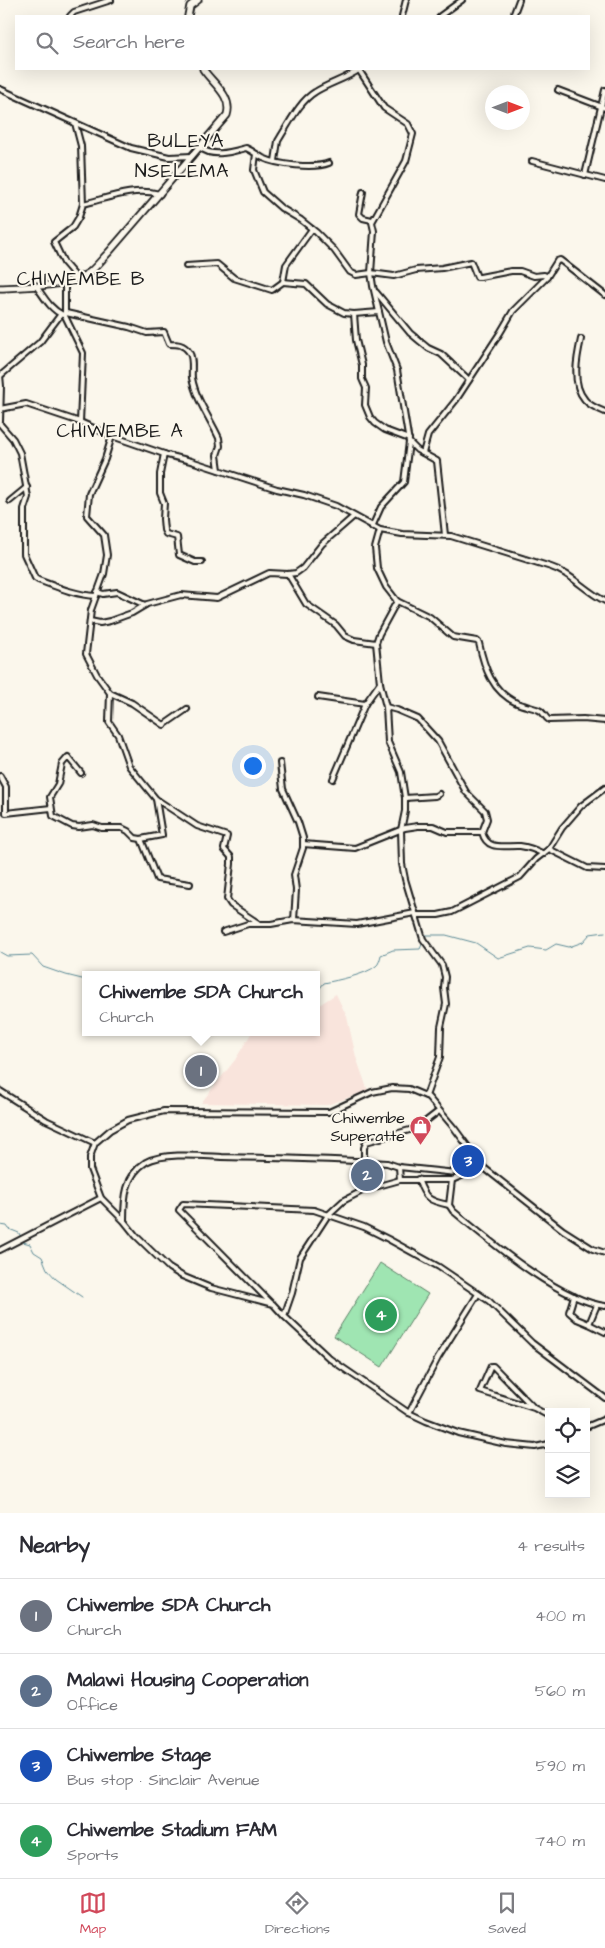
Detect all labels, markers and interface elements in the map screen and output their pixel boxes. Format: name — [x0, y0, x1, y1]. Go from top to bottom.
search box — [15, 15, 590, 70]
icon: search — [33, 29, 61, 57]
text: Search here — [73, 29, 185, 56]
north arrow — [485, 85, 530, 130]
district label: BULEYA — [148, 128, 224, 155]
district label: NSELEMA — [135, 158, 229, 185]
district label: CHIWEMBE B — [17, 266, 145, 293]
district label: CHIWEMBE A — [56, 418, 184, 445]
your location — [240, 753, 266, 779]
popup — [82, 971, 320, 1036]
text: Chiwembe SDA Church — [99, 979, 303, 1006]
text: Church — [99, 1006, 154, 1028]
pin: 1 — [185, 1052, 217, 1090]
place label: Chiwembe Superatte — [330, 1107, 405, 1147]
shop icon: Chiwembe Superatte — [409, 1115, 433, 1146]
pin: 3 — [452, 1142, 484, 1180]
pin: 2 — [351, 1156, 383, 1194]
pin: 4 — [365, 1296, 397, 1334]
map controls — [545, 1408, 590, 1498]
button: locate — [545, 1408, 590, 1453]
button: layers — [545, 1453, 590, 1498]
text: Nearby — [20, 1531, 90, 1560]
text: 4 results — [517, 1535, 585, 1557]
text: Chiwembe SDA Church — [67, 1592, 270, 1619]
text: 1 — [35, 1605, 37, 1627]
text: 400 m — [535, 1605, 585, 1627]
text: Church — [67, 1619, 121, 1641]
text: Malawi Housing Cooperation — [67, 1667, 309, 1694]
text: 2 — [31, 1680, 41, 1702]
text: 560 m — [535, 1680, 585, 1702]
text: Office — [67, 1694, 118, 1716]
text: Chiwembe Stage — [67, 1742, 211, 1769]
text: 3 — [32, 1755, 40, 1777]
text: 590 m — [536, 1755, 585, 1777]
text: Bus stop · Sinclair Avenue — [67, 1769, 260, 1791]
text: Chiwembe Stadium FAM — [67, 1817, 277, 1844]
text: 4 — [31, 1830, 41, 1852]
text: 740 m — [535, 1830, 585, 1852]
text: Sports — [67, 1844, 119, 1866]
tab: Map — [79, 1889, 107, 1939]
tab: Directions — [265, 1889, 330, 1939]
tab: Saved — [488, 1889, 526, 1939]

